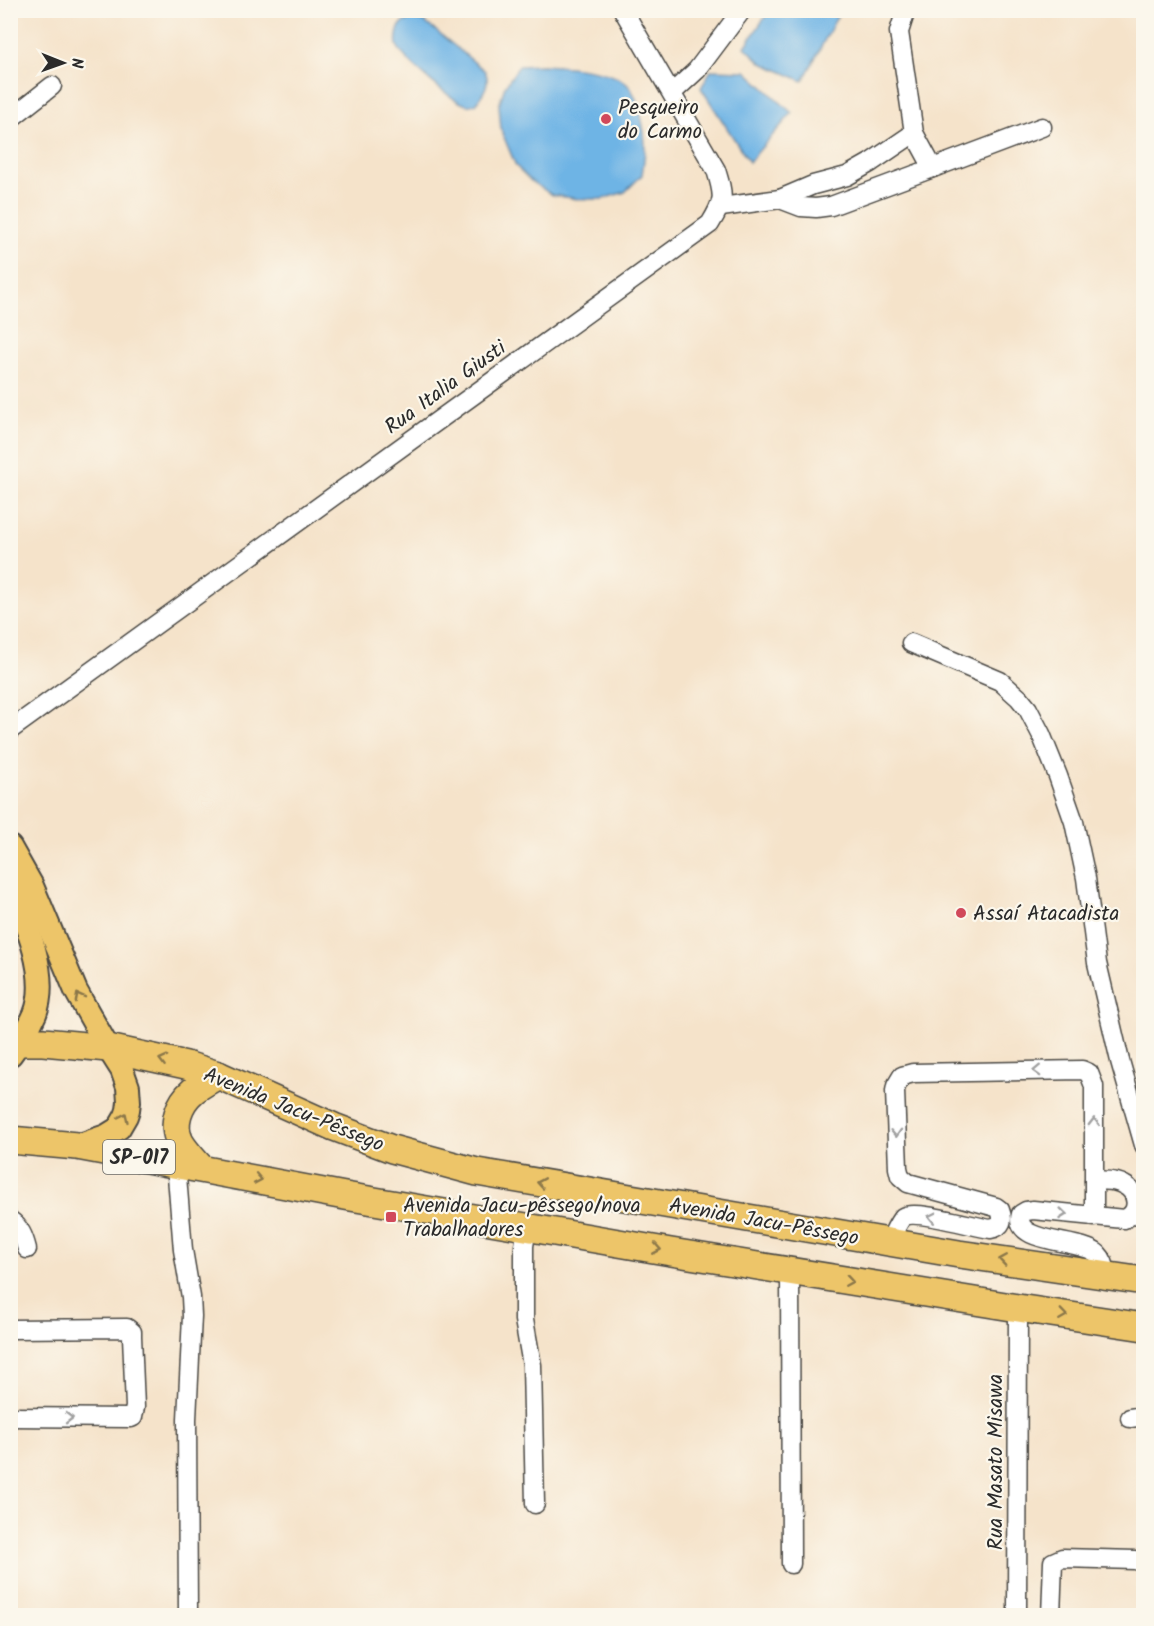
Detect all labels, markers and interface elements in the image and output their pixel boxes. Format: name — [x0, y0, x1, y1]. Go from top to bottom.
north arrow — [33, 33, 93, 93]
text: N — [64, 58, 89, 69]
place label: Pesqueiro do Carmo — [618, 92, 702, 149]
marker: Pesqueiro do Carmo — [599, 112, 613, 126]
street label: Rua Italia Giusti — [378, 332, 514, 444]
place label: Assaí Atacadista — [973, 898, 1119, 931]
marker: Assaí Atacadista — [954, 906, 968, 920]
one-way arrow — [75, 993, 86, 1003]
one-way arrow — [158, 1054, 168, 1067]
street label: Avenida Jacu-Pêssego — [198, 1059, 389, 1162]
one-way arrow — [1033, 1064, 1042, 1077]
one-way arrow — [117, 1112, 129, 1123]
one-way arrow — [1088, 1117, 1100, 1126]
one-way arrow — [890, 1128, 903, 1137]
road number: SP-017 — [103, 1140, 175, 1174]
one-way arrow — [253, 1172, 263, 1185]
one-way arrow — [536, 1177, 546, 1190]
place label: Avenida Jacu-pêssego/nova Trabalhadores — [403, 1190, 641, 1247]
street label: Avenida Jacu-Pêssego — [666, 1190, 861, 1255]
one-way arrow — [1059, 1207, 1068, 1219]
marker: Avenida Jacu-pêssego/nova Trabalhadores — [384, 1210, 398, 1224]
one-way arrow — [927, 1211, 937, 1224]
one-way arrow — [652, 1243, 662, 1255]
one-way arrow — [998, 1255, 1007, 1267]
one-way arrow — [844, 1274, 854, 1287]
one-way arrow — [1058, 1308, 1067, 1320]
street label: Rua Masato Misawa — [980, 1374, 1013, 1550]
one-way arrow — [64, 1412, 73, 1424]

